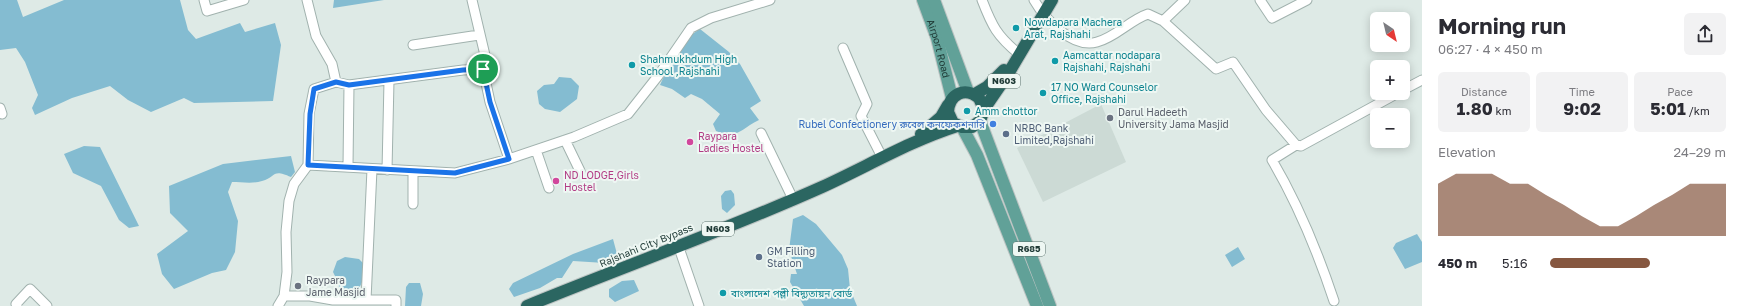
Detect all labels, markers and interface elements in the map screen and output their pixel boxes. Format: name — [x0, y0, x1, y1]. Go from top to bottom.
north arrow — [1370, 12, 1410, 52]
map controls — [1370, 12, 1410, 148]
text: Morning run — [1438, 12, 1566, 39]
button: share — [1684, 13, 1726, 55]
place label: Nowdapara Machera Arat, Rajshahi — [1024, 16, 1122, 40]
street label: Airport Road — [925, 17, 953, 79]
marker: Nowdapara Machera Arat, Rajshahi — [1011, 23, 1021, 33]
text: 06:27 · 4 × 450 m — [1438, 41, 1543, 57]
place label: Aamcattar nodapara Rajshahi, Rajshahi — [1063, 49, 1160, 73]
pin — [466, 52, 500, 86]
place label: Shahmukhdum High School ,Rajshahi — [640, 53, 737, 77]
marker: Aamcattar nodapara Rajshahi, Rajshahi — [1050, 56, 1060, 66]
icon: arrive — [472, 58, 494, 80]
marker: Shahmukhdum High School ,Rajshahi — [627, 60, 637, 70]
button: + — [1370, 60, 1410, 100]
road number: N603 — [988, 74, 1020, 88]
place label: 17 NO Ward Counselor Office, Rajshahi — [1051, 81, 1158, 105]
text: Distance — [1461, 85, 1507, 98]
text: Time — [1569, 85, 1595, 98]
text: Pace — [1667, 85, 1693, 98]
marker: 17 NO Ward Counselor Office, Rajshahi — [1038, 88, 1048, 98]
text: 1.80 — [1457, 98, 1493, 119]
text: 9:02 — [1563, 98, 1601, 119]
text: 5:01 — [1650, 98, 1686, 119]
text: km — [1493, 104, 1511, 117]
text: /km — [1686, 104, 1710, 117]
place label: Amm chottor — [975, 105, 1037, 117]
marker: Amm chottor — [962, 106, 972, 116]
place label: Darul Hadeeth University Jama Masjid — [1118, 106, 1229, 130]
button: − — [1370, 108, 1410, 148]
marker: Darul Hadeeth University Jama Masjid — [1105, 113, 1115, 123]
place label: Rubel Confectionery রুবেল কনফেকশনারি — [799, 118, 986, 130]
marker: Rubel Confectionery রুবেল কনফেকশনারি — [988, 119, 998, 129]
place label: NRBC Bank Limited,Rajshahi — [1014, 122, 1094, 146]
marker: NRBC Bank Limited,Rajshahi — [1001, 129, 1011, 139]
place label: Raypara Ladies Hostel — [698, 130, 764, 154]
marker: Raypara Ladies Hostel — [685, 137, 695, 147]
text: Elevation — [1438, 144, 1496, 160]
text: 24–29 m — [1673, 144, 1726, 160]
place label: ND LODGE,Girls Hostel — [564, 169, 639, 193]
marker: ND LODGE,Girls Hostel — [551, 176, 561, 186]
street label: Rajshahi City Bypass — [597, 221, 695, 269]
road number: N603 — [702, 222, 734, 236]
road number: R685 — [1013, 242, 1045, 256]
place label: GM Filling Station — [767, 245, 815, 269]
marker: GM Filling Station — [754, 252, 764, 262]
text: 450 m — [1438, 255, 1477, 271]
text: 5:16 — [1502, 255, 1528, 271]
place label: Raypara Jame Masjid — [306, 274, 365, 298]
marker: Raypara Jame Masjid — [293, 281, 303, 291]
place label: বাংলাদেশ পল্লী বিদ্যুতায়ন বোর্ড — [730, 287, 853, 299]
marker: বাংলাদেশ পল্লী বিদ্যুতায়ন বোর্ড — [718, 288, 728, 298]

